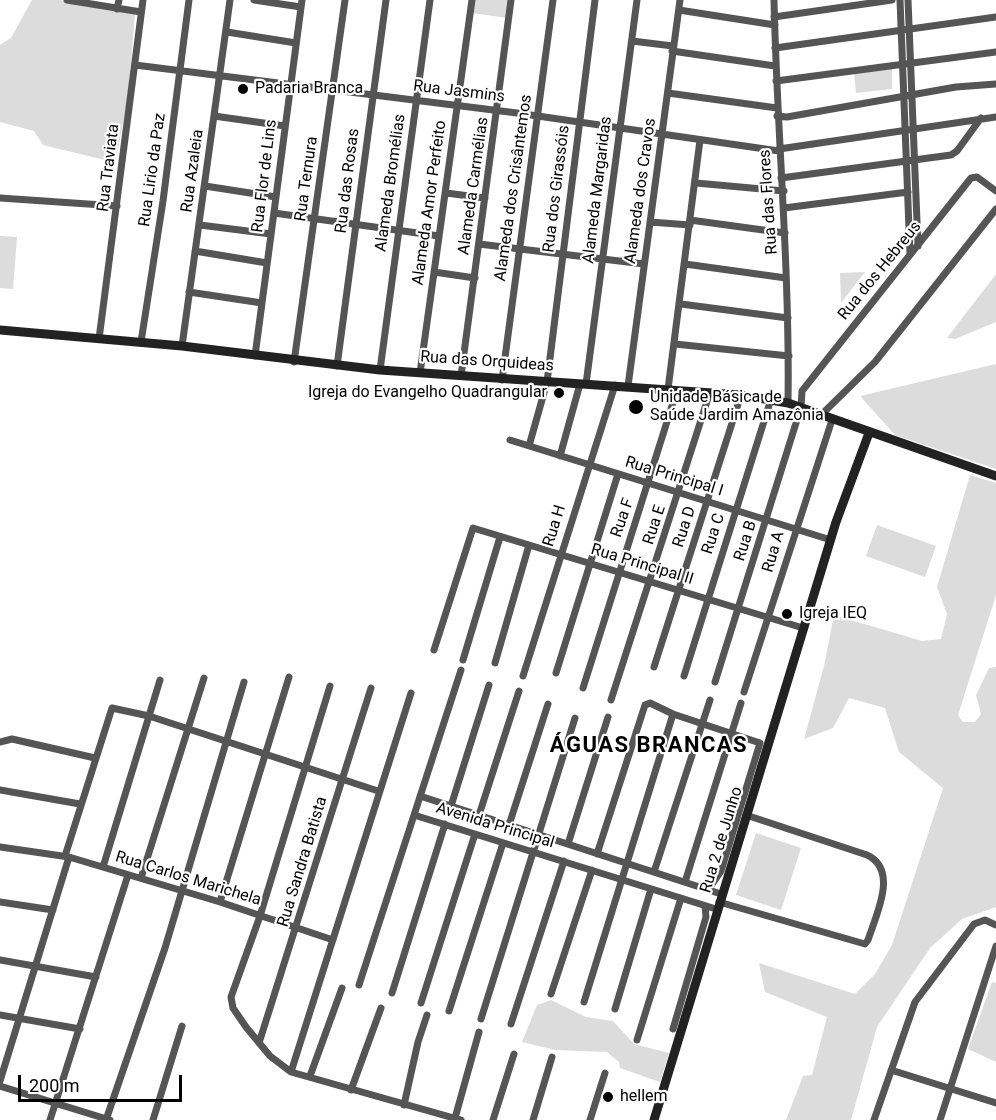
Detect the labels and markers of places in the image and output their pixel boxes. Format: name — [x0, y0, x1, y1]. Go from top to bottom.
place label: Padaria Branca — [255, 79, 363, 99]
marker: Padaria Branca — [236, 82, 250, 96]
place label: Igreja do Evangelho Quadrangular — [308, 383, 547, 403]
marker: Igreja do Evangelho Quadrangular — [552, 386, 566, 400]
place label: Unidade Básica de Saúde Jardim Amazônia — [650, 388, 824, 426]
marker: Unidade Básica de Saúde Jardim Amazônia — [627, 398, 645, 416]
place label: Igreja IEQ — [799, 604, 867, 624]
marker: Igreja IEQ — [780, 607, 794, 621]
place label: hellem — [620, 1087, 668, 1107]
marker: hellem — [601, 1090, 615, 1104]

